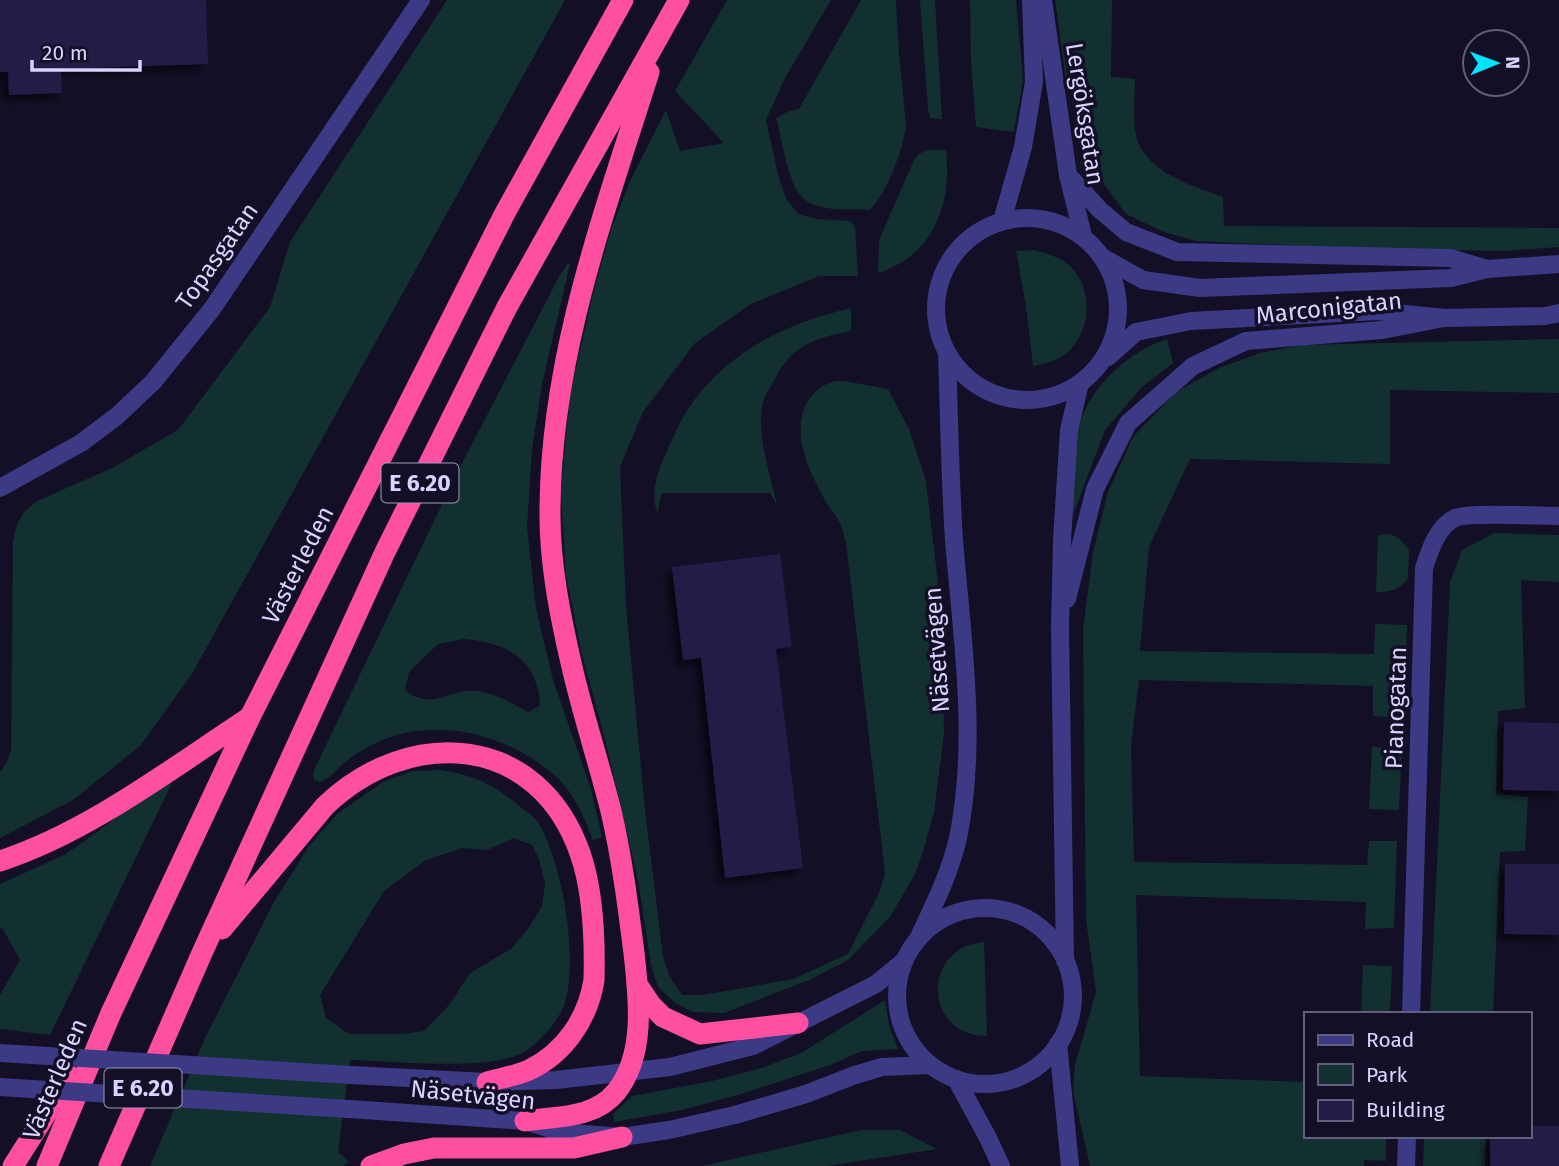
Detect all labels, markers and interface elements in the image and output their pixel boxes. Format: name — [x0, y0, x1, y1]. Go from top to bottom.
scale bar — [32, 28, 140, 72]
north arrow — [1461, 28, 1531, 98]
text: 20 m — [42, 40, 88, 66]
street label: Lergöksgatan — [1060, 41, 1110, 187]
text: N — [1501, 56, 1524, 69]
street label: Topasgatan — [170, 197, 264, 315]
street label: Marconigatan — [1255, 286, 1403, 330]
road number: E 6.20 — [382, 463, 458, 503]
street label: Västerleden — [256, 501, 340, 629]
street label: Näsetvägen — [919, 586, 955, 714]
street label: Pianogatan — [1380, 646, 1412, 770]
legend — [1304, 1012, 1531, 1138]
street label: Västerleden — [17, 1014, 93, 1144]
text: Road — [1366, 1027, 1414, 1053]
text: Park — [1366, 1062, 1408, 1088]
road number: E 6.20 — [104, 1068, 182, 1107]
street label: Näsetvägen — [409, 1075, 537, 1115]
text: Building — [1366, 1097, 1445, 1123]

